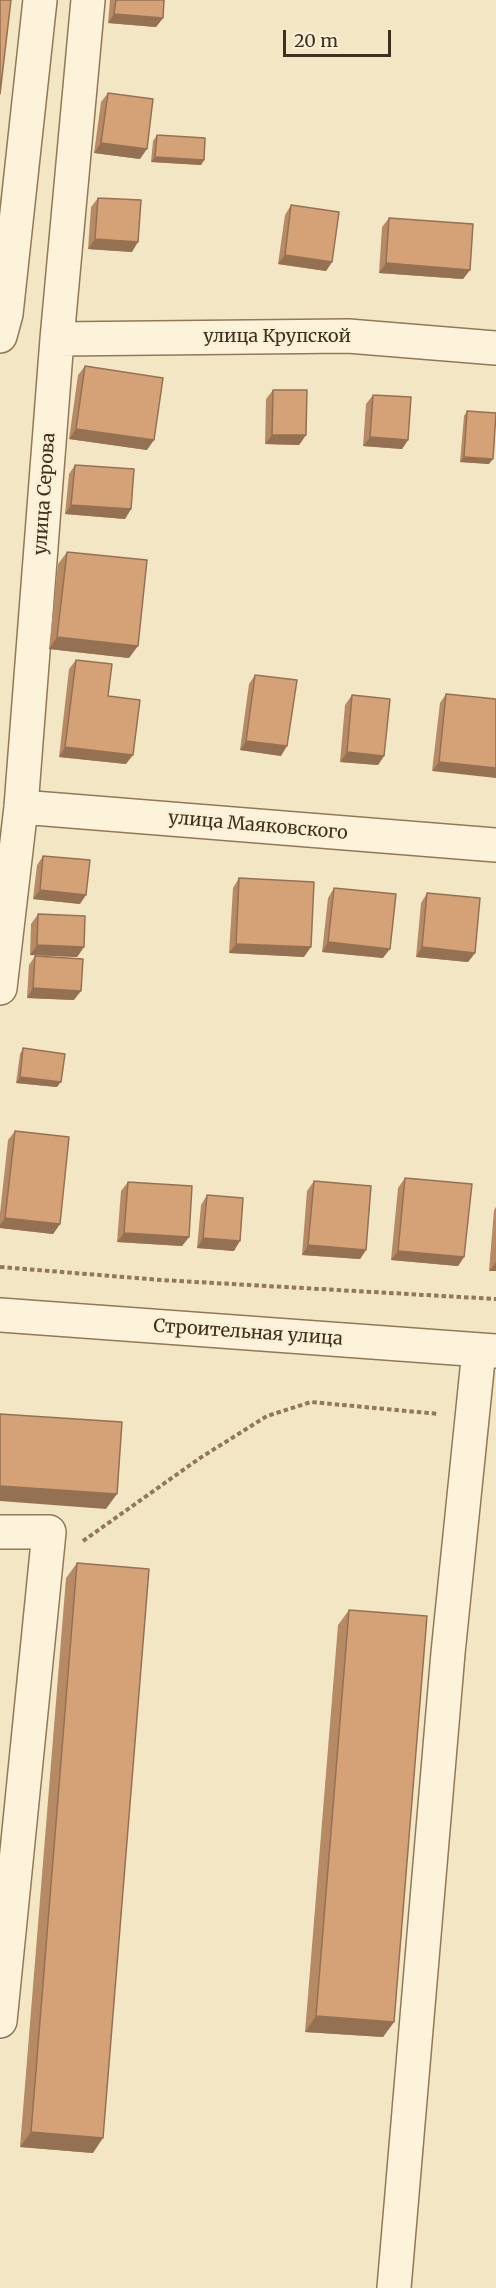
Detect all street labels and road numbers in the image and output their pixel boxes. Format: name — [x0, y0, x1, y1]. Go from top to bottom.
street label: улица Крупской — [203, 326, 351, 348]
street label: улица Серова — [30, 432, 60, 556]
street label: улица Маяковского — [167, 807, 349, 845]
street label: Строительная улица — [153, 1316, 343, 1350]

